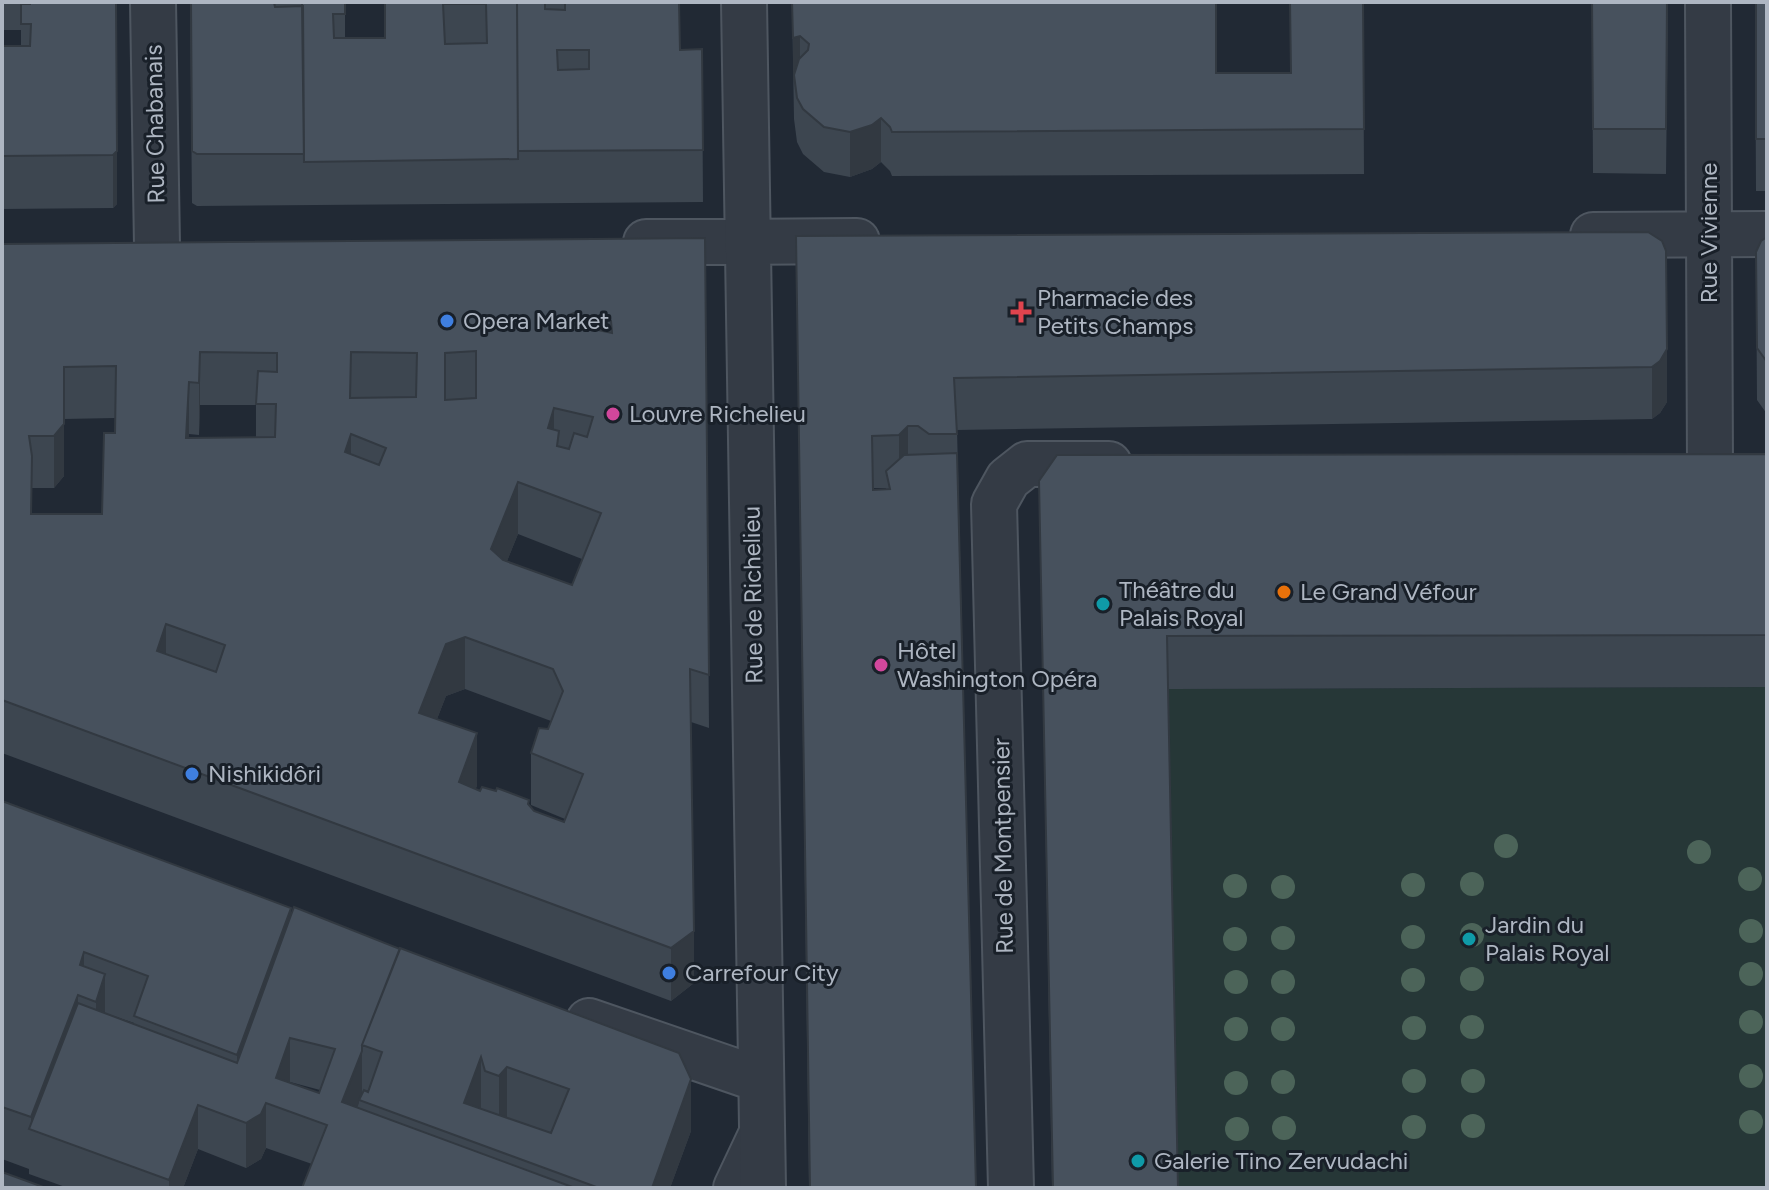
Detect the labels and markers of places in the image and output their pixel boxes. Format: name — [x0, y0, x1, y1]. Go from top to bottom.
place label: Pharmacie des Petits Champs — [1037, 283, 1193, 340]
marker: Pharmacie des Petits Champs — [1012, 303, 1030, 321]
place label: Opera Market — [463, 306, 609, 335]
marker: Opera Market — [438, 312, 456, 330]
place label: Louvre Richelieu — [629, 399, 806, 428]
marker: Louvre Richelieu — [604, 405, 622, 423]
place label: Théâtre du Palais Royal — [1119, 575, 1244, 632]
place label: Le Grand Véfour — [1300, 577, 1477, 606]
marker: Le Grand Véfour — [1275, 583, 1293, 601]
marker: Théâtre du Palais Royal — [1094, 595, 1112, 613]
place label: Hôtel Washington Opéra — [897, 636, 1097, 693]
marker: Hôtel Washington Opéra — [872, 656, 890, 674]
place label: Nishikidôri — [208, 759, 321, 788]
marker: Nishikidôri — [183, 765, 201, 783]
place label: Jardin du Palais Royal — [1485, 910, 1610, 967]
marker: Jardin du Palais Royal — [1460, 930, 1478, 948]
place label: Carrefour City — [685, 958, 839, 987]
marker: Carrefour City — [660, 964, 678, 982]
place label: Galerie Tino Zervudachi — [1154, 1146, 1408, 1175]
marker: Galerie Tino Zervudachi — [1129, 1152, 1147, 1170]

